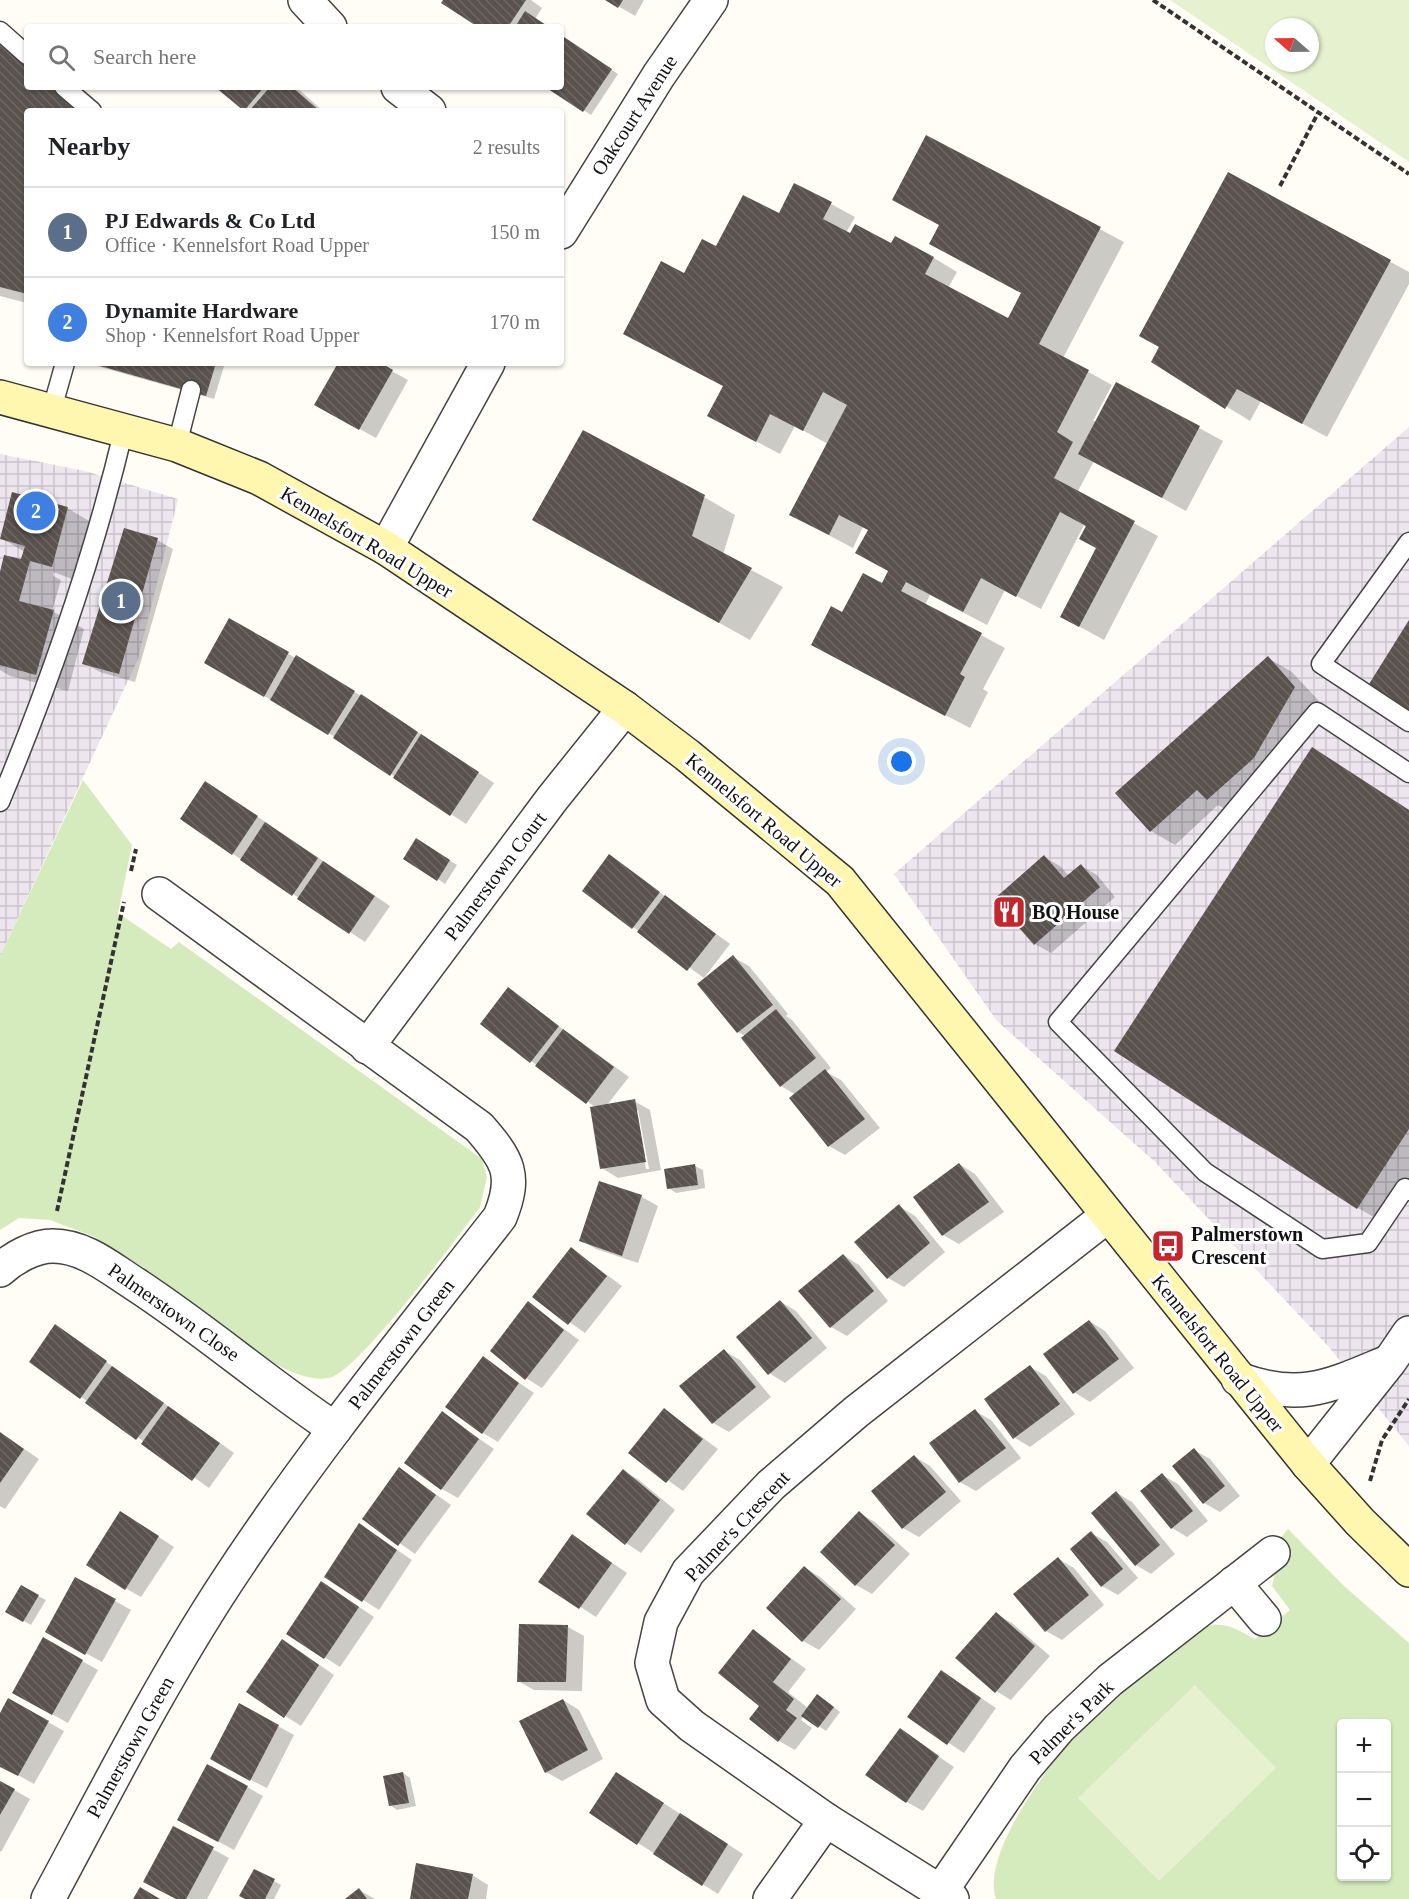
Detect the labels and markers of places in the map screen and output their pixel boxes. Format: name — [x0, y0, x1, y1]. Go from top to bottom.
pin: 2 — [16, 488, 56, 534]
pin: 1 — [102, 578, 140, 624]
restaurant icon: BQ House — [991, 894, 1027, 930]
place label: BQ House — [1032, 901, 1119, 923]
place label: Palmerstown Crescent — [1191, 1223, 1303, 1268]
bus stop icon: Palmerstown Crescent — [1150, 1228, 1186, 1264]

